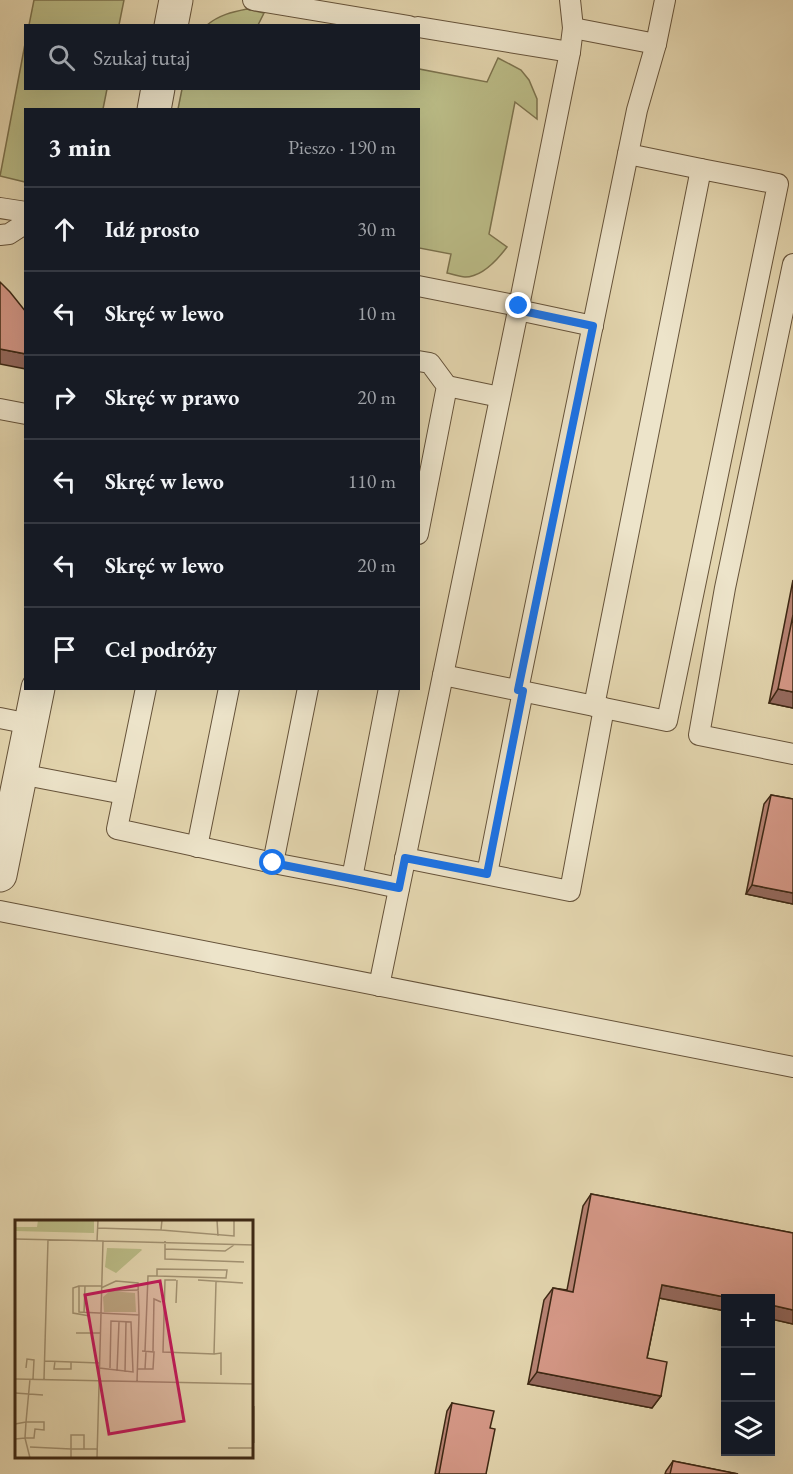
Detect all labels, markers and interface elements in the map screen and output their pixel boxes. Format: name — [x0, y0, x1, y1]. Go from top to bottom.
search box — [24, 24, 420, 90]
icon: search — [45, 41, 78, 74]
text: Szukaj tutaj — [93, 43, 190, 72]
text: 3 min — [48, 130, 111, 164]
text: Pieszo · 190 m — [288, 134, 396, 160]
icon: ahead — [48, 213, 81, 246]
text: Idź prosto — [105, 215, 199, 244]
text: 30 m — [357, 216, 396, 242]
route end — [505, 292, 531, 318]
icon: left — [48, 297, 81, 330]
text: Skręć w lewo — [105, 299, 224, 328]
text: 10 m — [357, 300, 396, 326]
icon: right — [48, 381, 81, 414]
text: Skręć w prawo — [105, 383, 239, 412]
text: 20 m — [357, 384, 396, 410]
icon: left — [48, 465, 81, 498]
text: Skręć w lewo — [105, 467, 224, 496]
text: 110 m — [348, 468, 396, 494]
icon: left — [48, 549, 81, 582]
text: Skręć w lewo — [105, 551, 224, 580]
text: 20 m — [357, 552, 396, 578]
icon: arrive — [48, 633, 81, 666]
text: Cel podróży — [105, 635, 217, 664]
route start — [259, 849, 285, 875]
inset map — [15, 1220, 254, 1459]
map controls — [721, 1294, 775, 1456]
button: + — [721, 1294, 775, 1348]
button: − — [721, 1348, 775, 1402]
button: layers — [721, 1402, 775, 1456]

